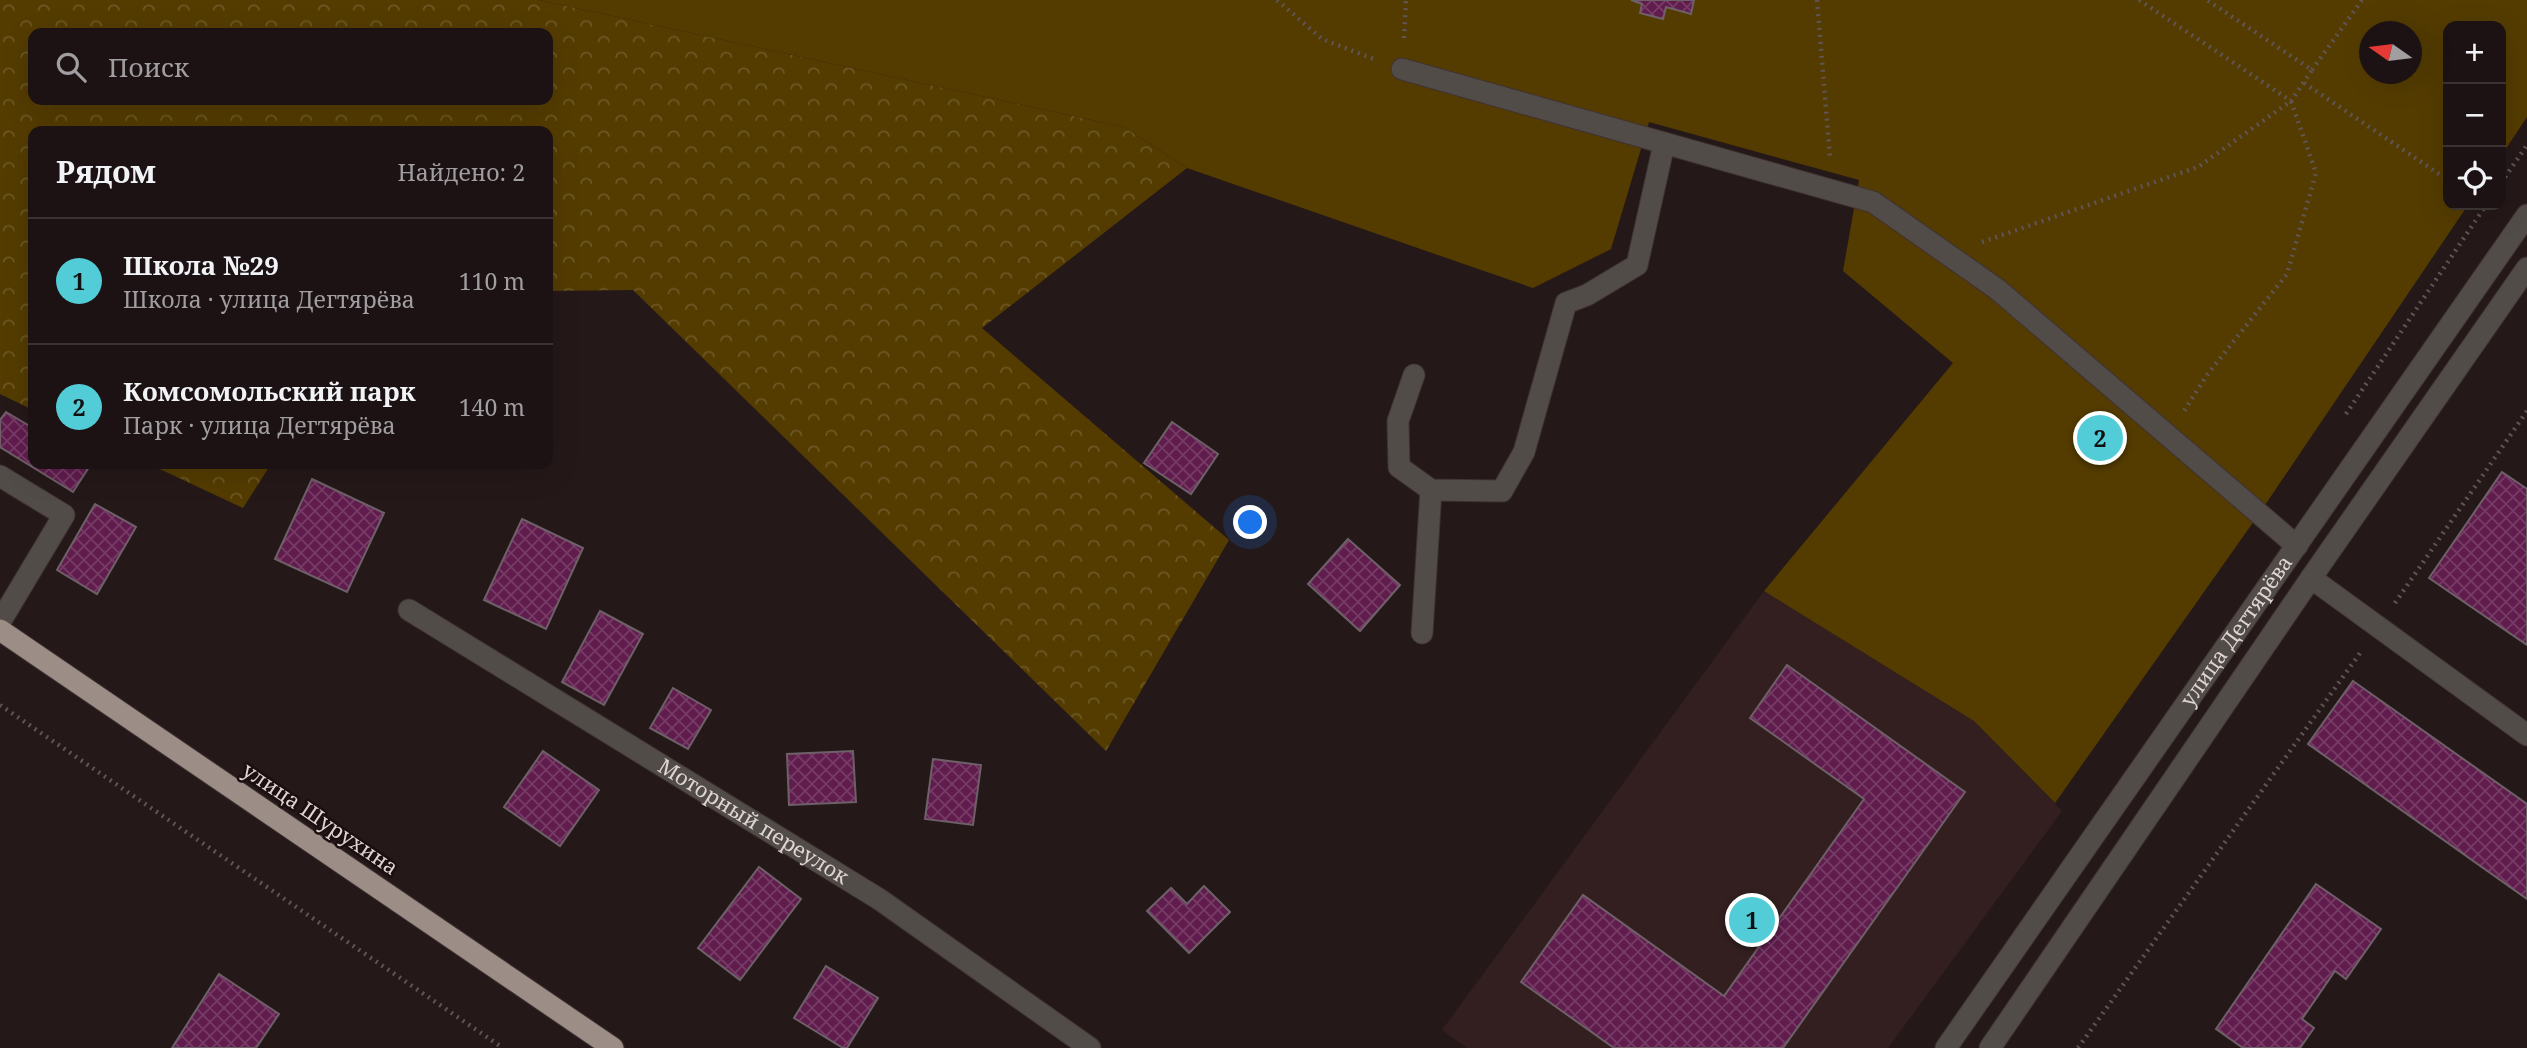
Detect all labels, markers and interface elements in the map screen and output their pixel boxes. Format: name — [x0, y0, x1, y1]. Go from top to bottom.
north arrow — [2359, 21, 2422, 84]
map controls — [2443, 21, 2506, 210]
button: + — [2443, 21, 2506, 84]
search box — [28, 28, 553, 105]
icon: search — [52, 48, 90, 86]
text: Поиск — [108, 49, 189, 85]
button: − — [2443, 84, 2506, 147]
button: locate — [2443, 147, 2506, 210]
text: Рядом — [56, 151, 156, 192]
text: Найдено: 2 — [397, 156, 525, 188]
text: Школа №29 — [123, 247, 279, 283]
text: 1 — [73, 265, 86, 297]
text: 110 m — [459, 265, 525, 297]
text: Школа · улица Дегтярёва — [123, 283, 415, 315]
text: Комсомольский парк — [123, 373, 416, 409]
text: 2 — [73, 391, 86, 423]
text: 140 m — [459, 391, 525, 423]
text: Парк · улица Дегтярёва — [123, 409, 396, 441]
pin: 2 — [2077, 412, 2123, 464]
your location — [1233, 505, 1267, 539]
street label: улица Дегтярёва — [2173, 550, 2298, 712]
street label: Моторный переулок — [653, 751, 855, 890]
street label: улица Шурухина — [237, 756, 404, 881]
pin: 1 — [1729, 894, 1775, 946]

